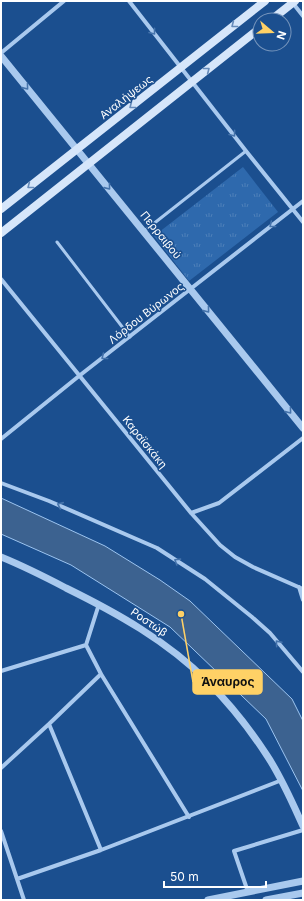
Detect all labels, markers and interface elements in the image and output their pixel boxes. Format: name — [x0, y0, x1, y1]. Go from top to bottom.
north arrow — [252, 12, 292, 52]
one-way arrow — [232, 21, 239, 28]
one-way arrow — [148, 27, 155, 34]
text: N — [273, 29, 289, 42]
one-way arrow — [203, 68, 210, 75]
street label: Αναλήψεως — [97, 72, 155, 122]
one-way arrow — [21, 82, 28, 89]
one-way arrow — [130, 101, 137, 108]
one-way arrow — [228, 130, 235, 137]
one-way arrow — [28, 181, 35, 188]
one-way arrow — [103, 183, 110, 190]
street label: Περραιβού — [137, 208, 185, 262]
one-way arrow — [270, 220, 277, 227]
street label: Λόρδου Βύρωνος — [105, 279, 187, 347]
one-way arrow — [203, 306, 210, 313]
one-way arrow — [101, 352, 108, 359]
one-way arrow — [285, 406, 292, 414]
street label: Καραϊσκάκη — [120, 413, 170, 471]
one-way arrow — [57, 502, 64, 510]
one-way arrow — [174, 558, 181, 566]
street label: Ροστώβ — [128, 605, 170, 639]
one-way arrow — [275, 640, 282, 647]
callout: Άναυρος — [193, 670, 262, 694]
text: Άναυρος — [201, 674, 255, 689]
scale bar — [164, 863, 266, 889]
text: 50 m — [170, 869, 199, 884]

